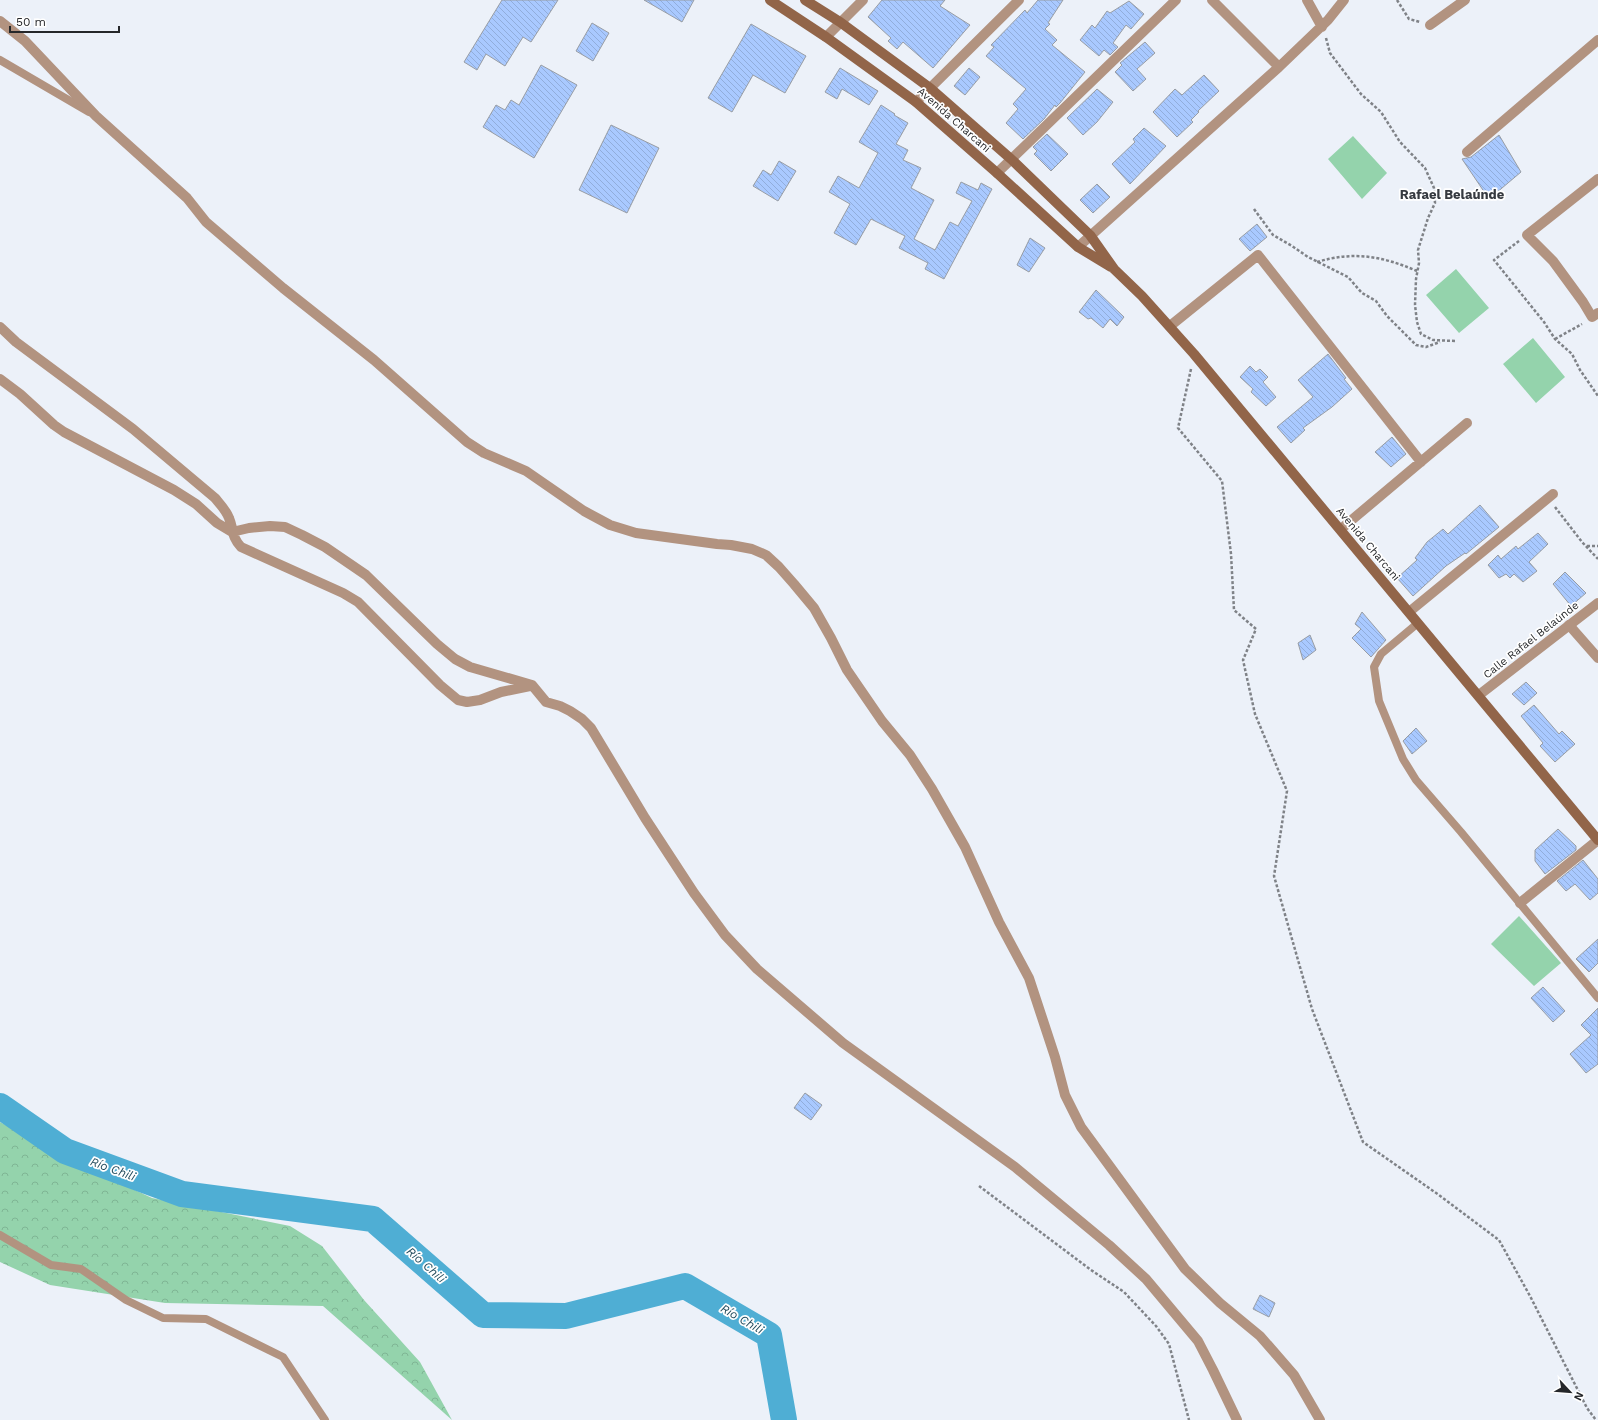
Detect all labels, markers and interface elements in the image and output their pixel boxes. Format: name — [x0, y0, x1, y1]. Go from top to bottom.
scale bar — [10, 8, 119, 34]
text: 50 m — [16, 15, 46, 29]
street label: Avenida Charcani — [915, 85, 993, 155]
district label: Rafael Belaúnde — [1400, 187, 1505, 202]
street label: Avenida Charcani — [1333, 504, 1403, 584]
street label: Calle Rafael Belaúnde — [1481, 599, 1581, 681]
water label: Río Chili — [89, 1154, 138, 1184]
water label: Río Chili — [404, 1244, 449, 1286]
water label: Río Chili — [718, 1301, 767, 1337]
north arrow — [1550, 1372, 1590, 1412]
text: N — [1571, 1390, 1586, 1403]

